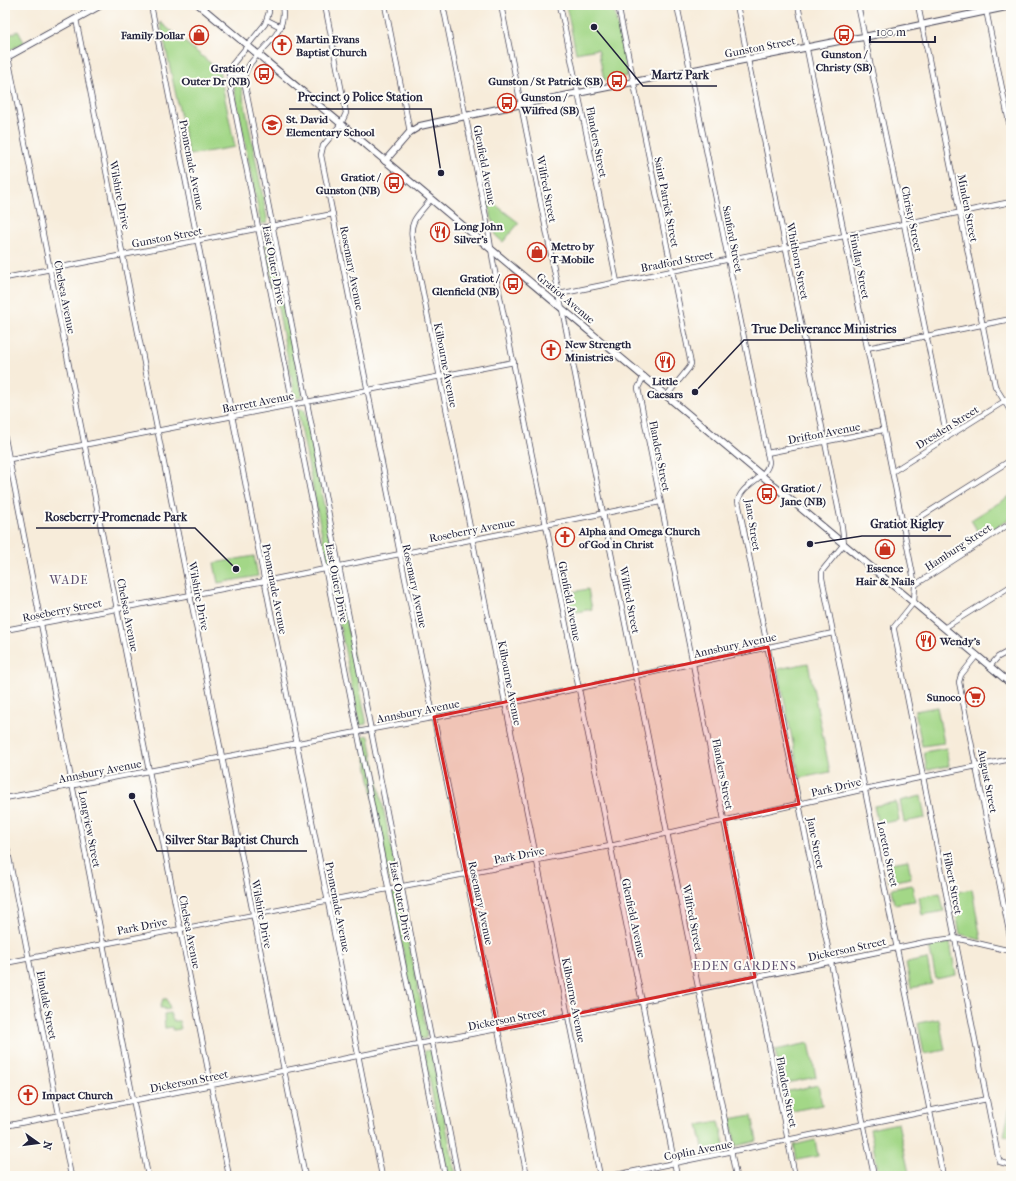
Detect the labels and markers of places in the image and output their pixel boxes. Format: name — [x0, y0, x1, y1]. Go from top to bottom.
shop icon: Family Dollar — [188, 24, 210, 46]
bus stop icon: Gunston / Christy (SB) — [833, 24, 855, 46]
place label: Family Dollar — [120, 29, 185, 42]
place label: Martin Evans Baptist Church — [295, 33, 368, 59]
church icon: Martin Evans Baptist Church — [271, 34, 293, 56]
place label: Gunston / Christy (SB) — [816, 48, 872, 74]
place label: Gratiot / Outer Dr (NB) — [182, 62, 251, 88]
callout: Martz Park — [643, 62, 717, 86]
bus stop icon: Gratiot / Outer Dr (NB) — [253, 63, 275, 85]
bus stop icon: Gunston / St Patrick (SB) — [606, 70, 628, 92]
place label: Gunston / St Patrick (SB) — [488, 75, 603, 88]
callout: Precinct 9 Police Station — [289, 85, 431, 109]
place label: Gunston / Wilfred (SB) — [520, 91, 579, 117]
bus stop icon: Gunston / Wilfred (SB) — [496, 92, 518, 114]
place label: St. David Elementary School — [286, 113, 376, 139]
school or university icon: St. David Elementary School — [261, 114, 283, 136]
place label: Gratiot / Gunston (NB) — [316, 171, 381, 197]
bus stop icon: Gratiot / Gunston (NB) — [383, 172, 405, 194]
place label: Long John Silver's — [454, 220, 503, 246]
restaurant icon: Long John Silver's — [429, 221, 451, 243]
place label: Metro by T-Mobile — [550, 240, 595, 266]
shop icon: Metro by T-Mobile — [526, 241, 548, 263]
place label: Gratiot / Glenfield (NB) — [432, 272, 500, 298]
bus stop icon: Gratiot / Glenfield (NB) — [502, 273, 524, 295]
callout: True Deliverance Ministries — [744, 316, 905, 340]
place label: New Strength Ministries — [564, 338, 632, 364]
church icon: New Strength Ministries — [540, 339, 562, 361]
restaurant icon: Little Caesars — [654, 351, 676, 373]
place label: Little Caesars — [647, 375, 683, 401]
place label: Gratiot / Jane (NB) — [780, 482, 826, 508]
bus stop icon: Gratiot / Jane (NB) — [756, 483, 778, 505]
callout: Roseberry-Promenade Park — [36, 504, 195, 528]
callout: Gratiot Rigley — [862, 512, 951, 536]
place label: Alpha and Omega Church of God in Christ — [578, 525, 701, 551]
church icon: Alpha and Omega Church of God in Christ — [554, 526, 576, 548]
shop icon: Essence Hair & Nails — [874, 538, 896, 560]
place label: Essence Hair & Nails — [855, 562, 915, 588]
restaurant icon: Wendy's — [915, 630, 937, 652]
place label: Wendy's — [939, 635, 980, 648]
supermarket icon: Sunoco — [964, 686, 986, 708]
place label: Sunoco — [927, 691, 961, 704]
callout: Silver Star Baptist Church — [157, 827, 307, 851]
church icon: Impact Church — [17, 1084, 39, 1106]
place label: Impact Church — [42, 1089, 114, 1102]

